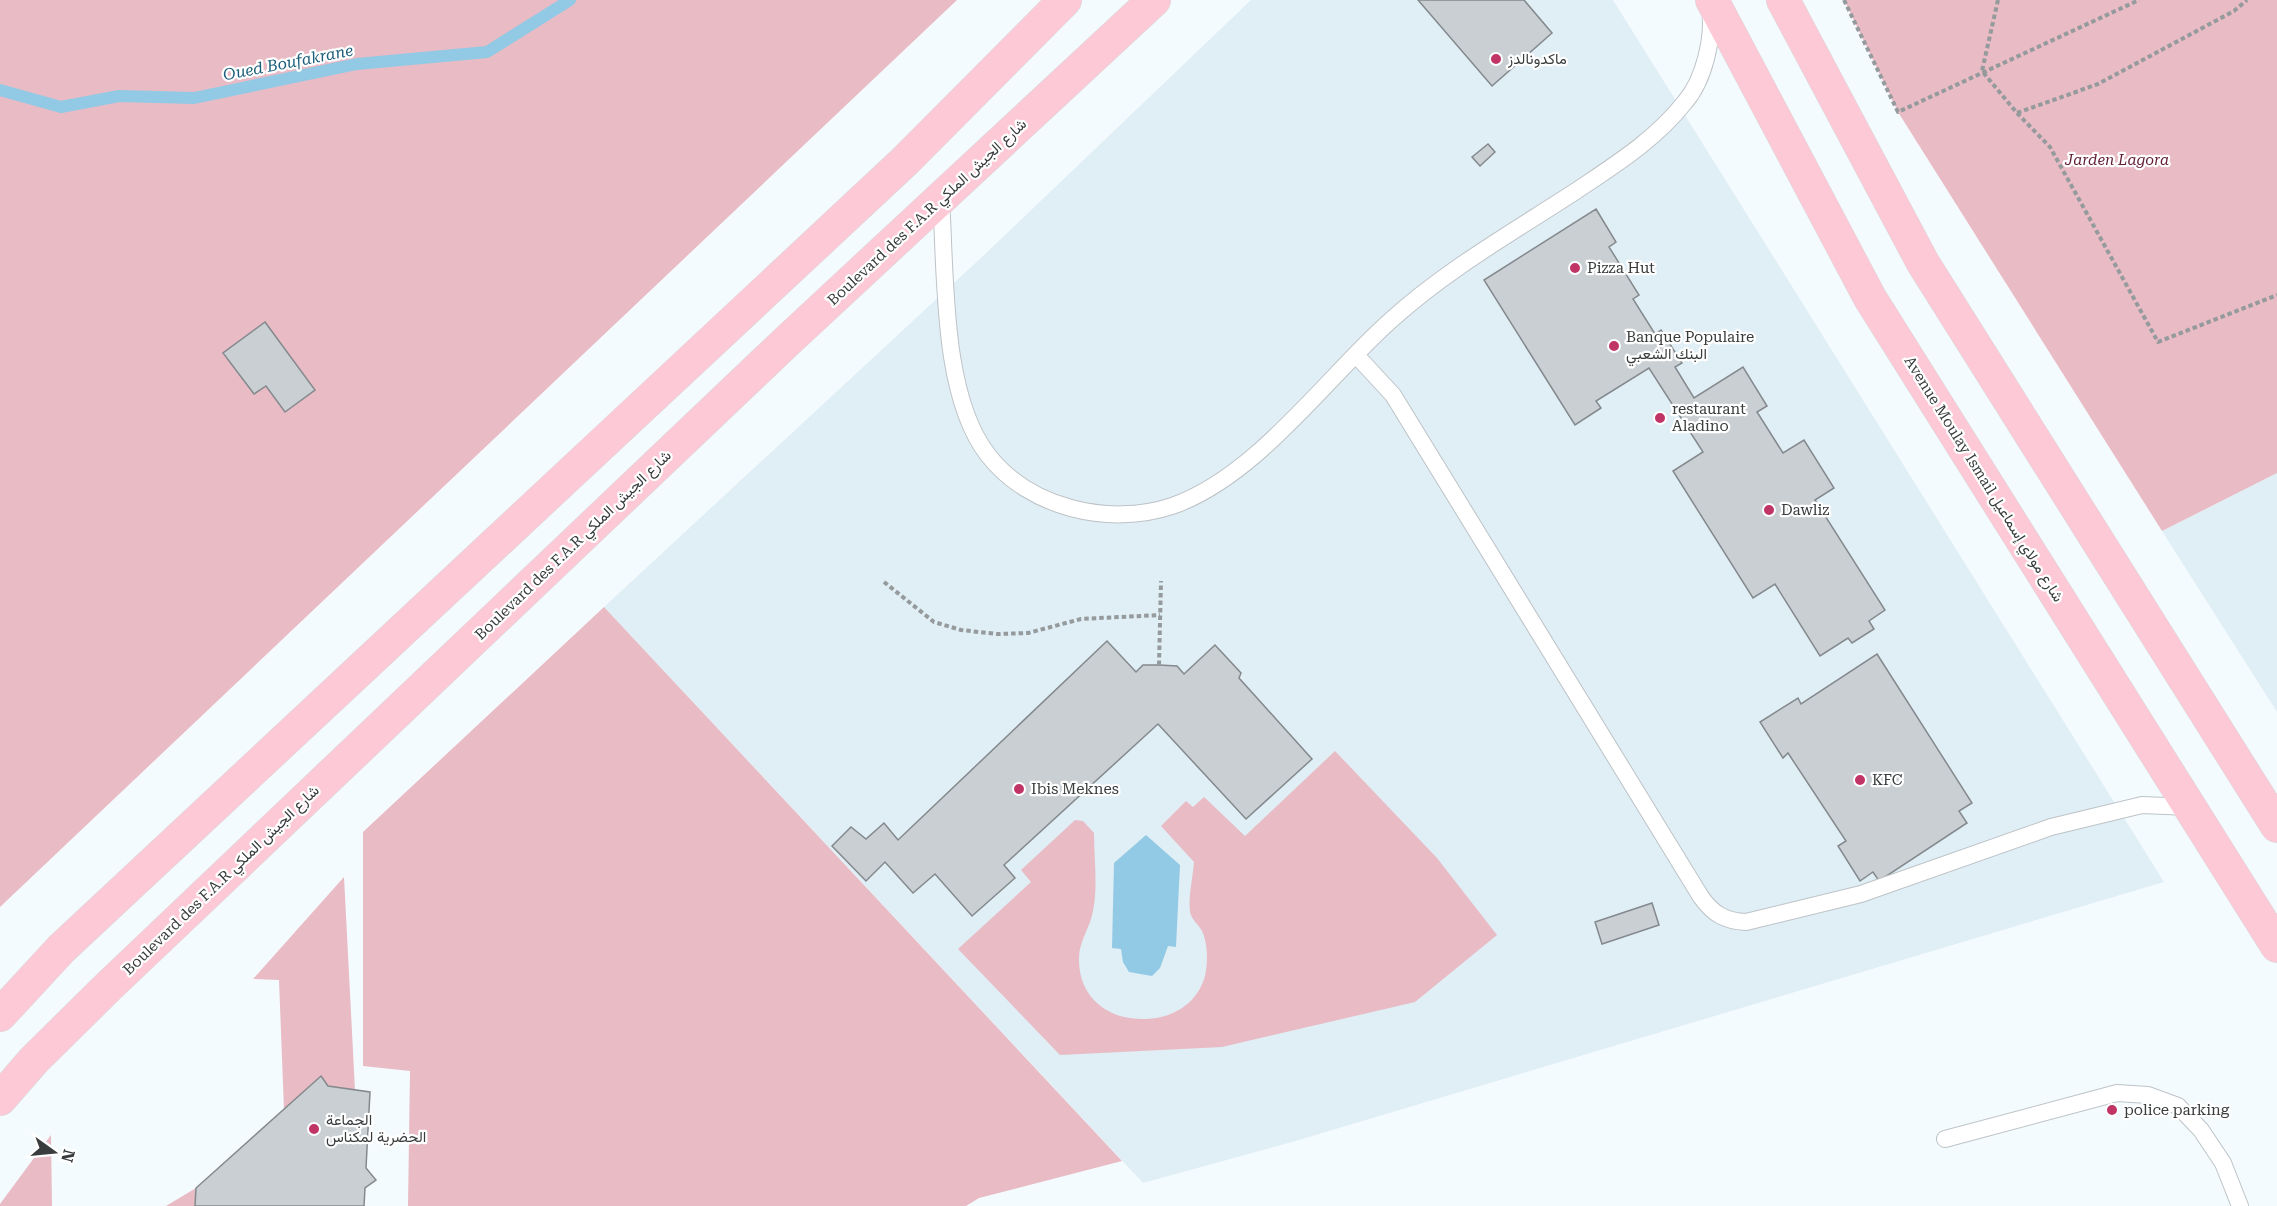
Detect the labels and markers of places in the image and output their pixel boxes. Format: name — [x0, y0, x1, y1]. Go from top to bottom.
place label: ماكدونالدز — [1507, 50, 1567, 68]
marker: ماكدونالدز — [1489, 52, 1503, 66]
place label: Pizza Hut — [1587, 259, 1655, 277]
marker: Pizza Hut — [1568, 261, 1582, 275]
place label: Banque Populaire البنك الشعبي — [1626, 328, 1754, 367]
marker: Banque Populaire البنك الشعبي — [1607, 339, 1621, 353]
place label: restaurant Aladino — [1672, 400, 1746, 435]
marker: restaurant Aladino — [1653, 411, 1667, 425]
place label: Dawliz — [1781, 501, 1829, 519]
marker: Dawliz — [1762, 503, 1776, 517]
place label: KFC — [1872, 771, 1903, 789]
marker: KFC — [1853, 773, 1867, 787]
place label: Ibis Meknes — [1031, 780, 1119, 798]
marker: Ibis Meknes — [1012, 782, 1026, 796]
place label: police parking — [2124, 1101, 2230, 1119]
marker: police parking — [2105, 1103, 2119, 1117]
place label: الجماعة الحضرية لمكناس — [326, 1111, 426, 1147]
marker: الجماعة الحضرية لمكناس — [307, 1122, 321, 1136]

